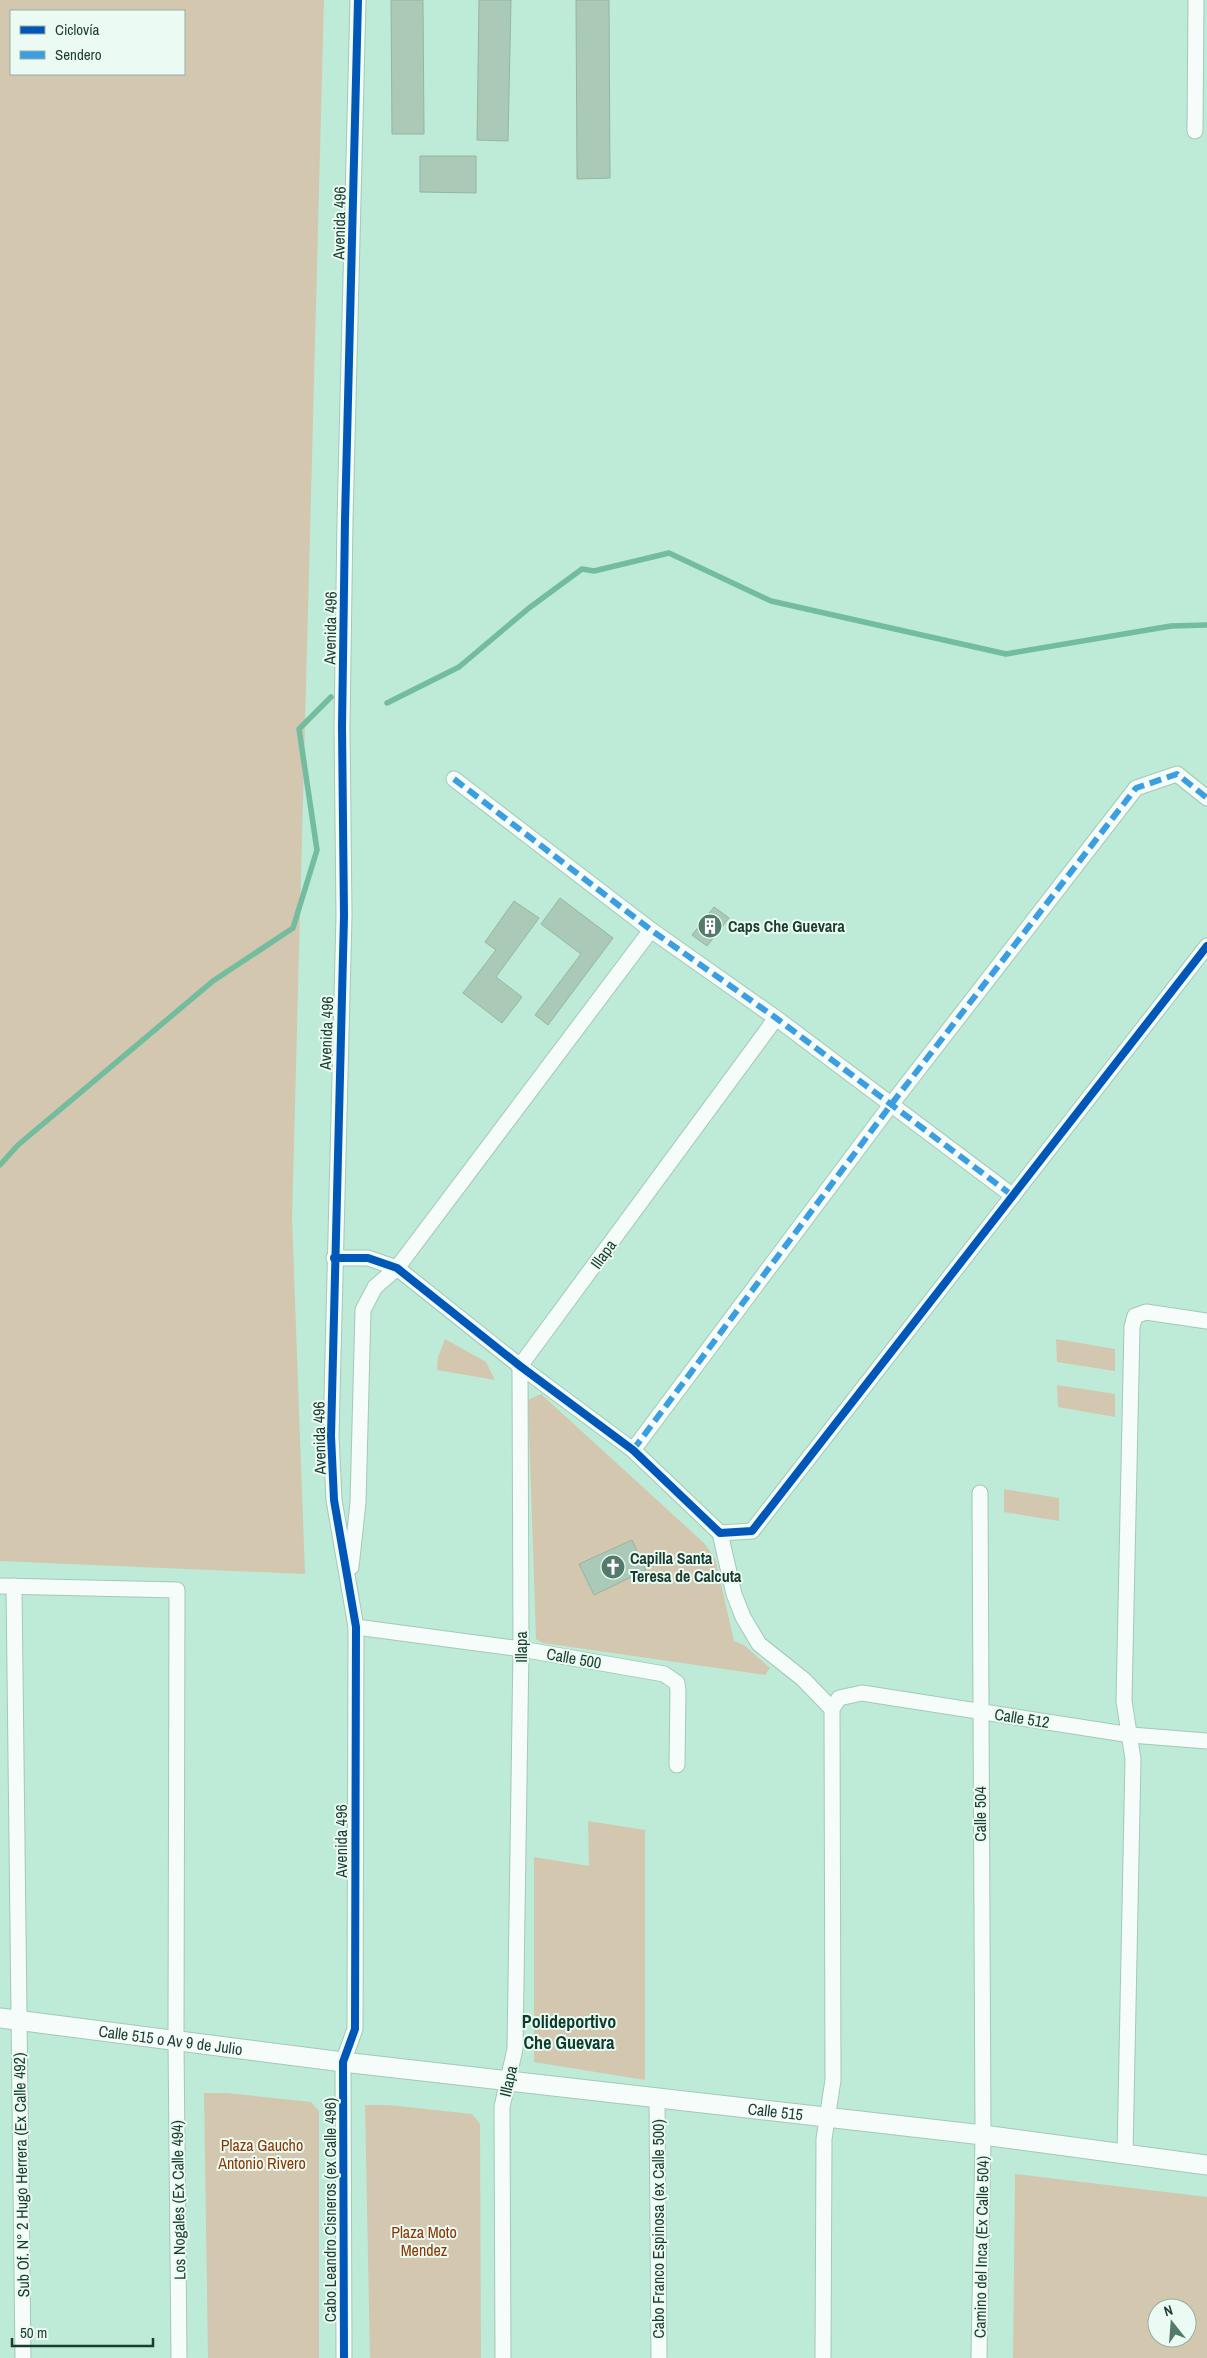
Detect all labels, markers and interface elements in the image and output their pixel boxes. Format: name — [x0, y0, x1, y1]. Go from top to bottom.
legend — [10, 10, 185, 75]
text: Ciclovía — [55, 19, 100, 40]
text: Sendero — [55, 44, 102, 65]
street label: Avenida 496 — [327, 186, 351, 261]
street label: Avenida 496 — [318, 591, 342, 666]
building icon: Caps Che Guevara — [697, 913, 723, 939]
place label: Caps Che Guevara — [728, 915, 845, 937]
street label: Avenida 496 — [314, 996, 338, 1071]
street label: Illapa — [585, 1234, 622, 1273]
street label: Avenida 496 — [307, 1401, 331, 1476]
place label: Capilla Santa Teresa de Calcuta — [630, 1547, 742, 1587]
church icon: Capilla Santa Teresa de Calcuta — [600, 1554, 626, 1580]
street label: Illapa — [510, 1631, 532, 1663]
street label: Calle 500 — [545, 1642, 603, 1674]
street label: Calle 512 — [993, 1703, 1051, 1733]
street label: Calle 504 — [969, 1786, 991, 1842]
street label: Avenida 496 — [330, 1804, 352, 1879]
district label: Polideportivo Che Guevara — [522, 2009, 616, 2055]
street label: Calle 515 o Av 9 de Julio — [97, 2020, 244, 2060]
street label: Sub Of. N° 2 Hugo Herrera (Ex Calle 492) — [8, 2052, 34, 2298]
street label: Illapa — [494, 2063, 522, 2099]
street label: Calle 515 — [747, 2097, 804, 2125]
street label: Cabo Leandro Cisneros (ex Calle 496) — [319, 2098, 341, 2322]
street label: Cabo Franco Espinosa (ex Calle 500) — [647, 2119, 669, 2339]
street label: Los Nogales (Ex Calle 494) — [166, 2120, 190, 2280]
park label: Plaza Gaucho Antonio Rivero — [217, 2134, 306, 2174]
street label: Camino del Inca (Ex Calle 504) — [968, 2156, 994, 2338]
park label: Plaza Moto Mendez — [391, 2221, 457, 2261]
north arrow — [1147, 2298, 1197, 2348]
text: N — [1162, 2301, 1175, 2320]
scale bar — [12, 2316, 154, 2348]
text: 50 m — [20, 2322, 47, 2343]

